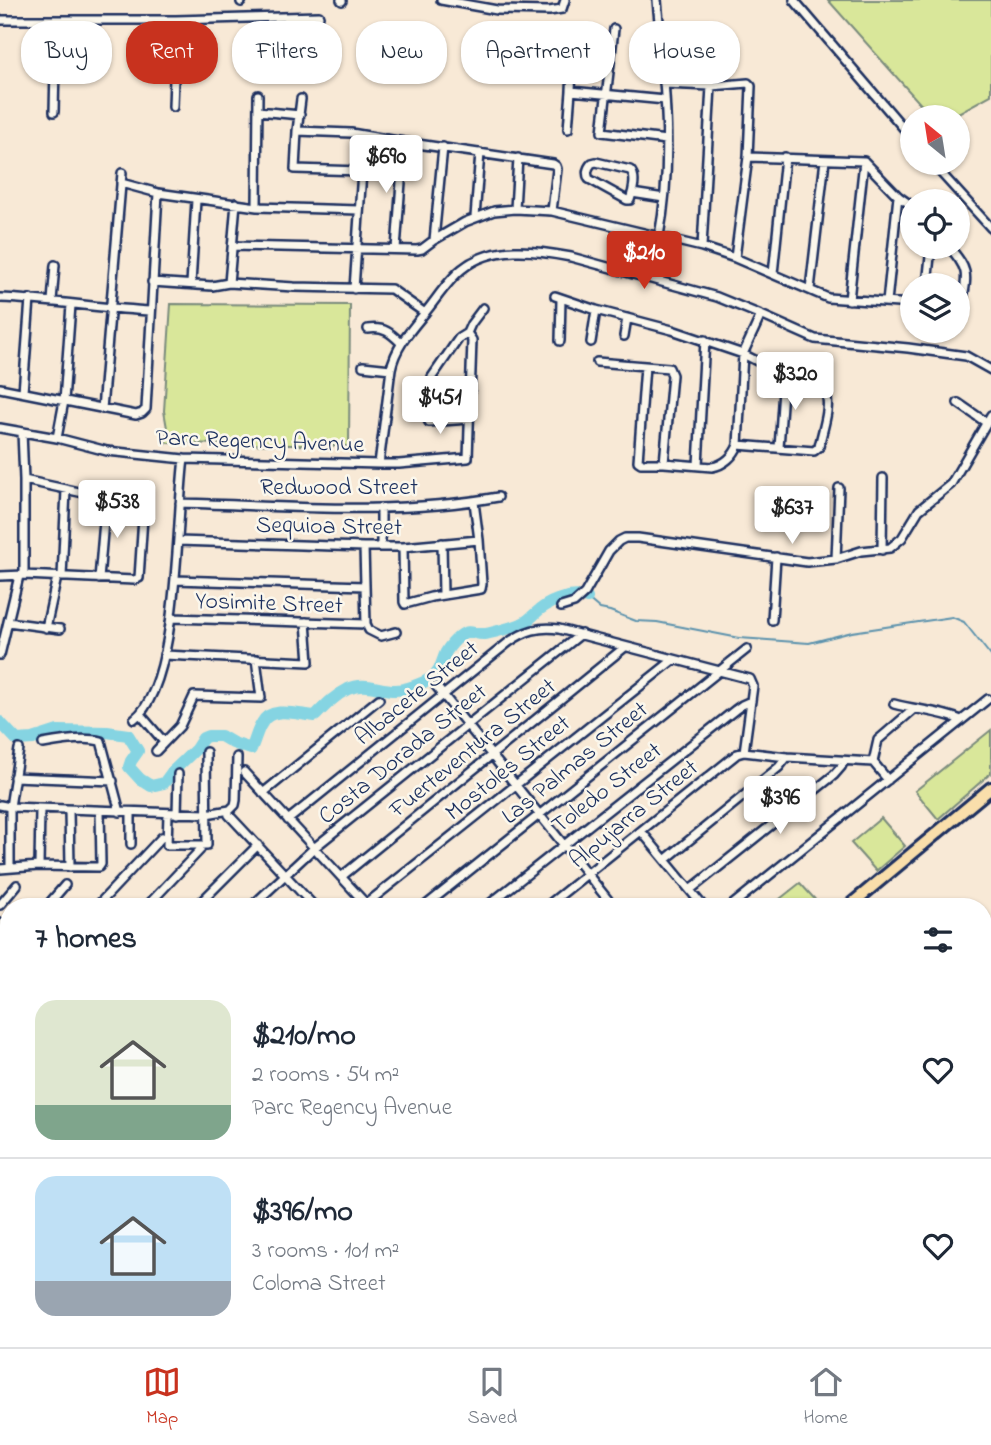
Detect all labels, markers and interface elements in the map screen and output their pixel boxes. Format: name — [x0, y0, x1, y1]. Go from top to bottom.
chip: Buy — [21, 21, 112, 84]
chip: Rent — [126, 21, 218, 84]
chip: Filters — [232, 21, 342, 84]
chip: New — [356, 21, 447, 84]
chip: Apartment — [461, 21, 615, 84]
chip: House — [629, 21, 740, 84]
north arrow — [900, 105, 970, 175]
map controls — [900, 105, 970, 343]
pin: $690 — [345, 136, 427, 195]
text: $690 — [366, 141, 406, 174]
button: locate — [900, 189, 970, 259]
pin: $210 — [603, 232, 685, 291]
text: $210 — [623, 237, 665, 270]
button: layers — [900, 273, 970, 343]
pin: $320 — [754, 352, 836, 412]
text: $320 — [773, 358, 817, 391]
pin: $451 — [399, 376, 481, 436]
text: $451 — [418, 382, 462, 415]
street label: Parc Regency Avenue — [155, 421, 365, 465]
street label: Redwood Street — [260, 471, 418, 506]
pin: $538 — [76, 480, 158, 540]
text: $538 — [94, 486, 140, 519]
pin: $637 — [751, 486, 833, 546]
text: $637 — [770, 492, 814, 525]
street label: Sequioa Street — [256, 509, 402, 546]
street label: Yosimite Street — [195, 584, 343, 625]
street label: Albacete Street — [348, 633, 487, 755]
street label: Fuerteventura Street — [382, 671, 565, 828]
street label: Costa Dorada Street — [312, 676, 496, 834]
street label: Las Palmas Street — [495, 694, 656, 834]
street label: Mostoles Street — [438, 707, 579, 831]
street label: Toledo Street — [545, 735, 670, 843]
street label: Alpujarra Street — [562, 752, 707, 878]
pin: $396 — [739, 776, 821, 836]
text: $396 — [760, 782, 800, 815]
text: 7 homes — [35, 918, 137, 962]
icon: filters — [919, 921, 957, 959]
text: $210/mo — [252, 1015, 356, 1059]
icon: home — [91, 1028, 175, 1112]
icon: heart — [919, 1051, 957, 1089]
text: 2 rooms · 54 m² — [252, 1059, 399, 1092]
text: Parc Regency Avenue — [252, 1092, 452, 1125]
text: $396/mo — [252, 1191, 353, 1235]
icon: home — [91, 1204, 175, 1288]
icon: heart — [919, 1227, 957, 1265]
text: 3 rooms · 101 m² — [252, 1235, 399, 1268]
text: Coloma Street — [252, 1268, 386, 1301]
tab: Map — [143, 1363, 181, 1432]
tab: Saved — [468, 1363, 517, 1432]
tab: Home — [804, 1363, 848, 1432]

